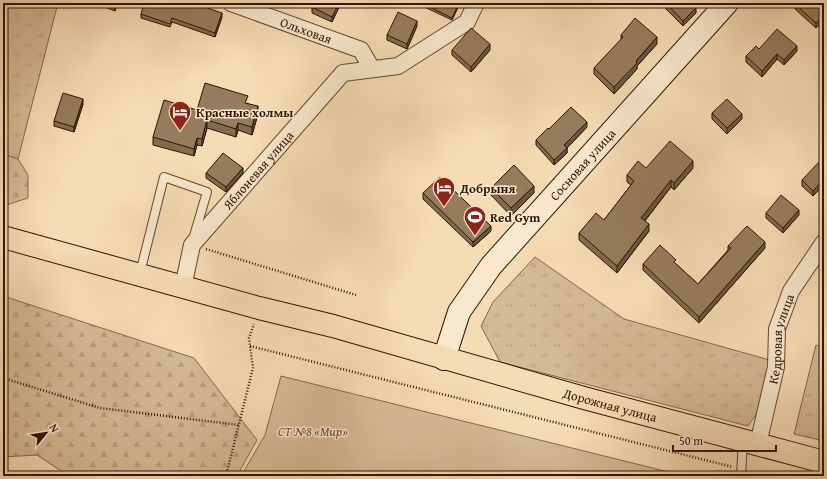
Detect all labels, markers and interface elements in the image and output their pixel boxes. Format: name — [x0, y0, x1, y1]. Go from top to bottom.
street label: Ольховая — [278, 13, 335, 49]
hotel icon: Красные холмы — [167, 99, 193, 132]
place label: Красные холмы — [196, 103, 293, 122]
street label: Сосновая улица — [545, 124, 621, 205]
street label: Яблоневая улица — [218, 126, 299, 214]
hotel icon: Добрыня — [431, 175, 457, 208]
place label: Добрыня — [459, 179, 515, 198]
sports icon: Red Gym — [462, 204, 488, 237]
place label: Red Gym — [490, 208, 541, 227]
street label: Кедровая улица — [763, 291, 799, 386]
street label: Дорожная улица — [560, 383, 660, 427]
north arrow — [26, 413, 66, 453]
text: N — [46, 421, 64, 436]
park label: СТ №8 «Мир» — [278, 422, 348, 441]
scale bar — [673, 427, 776, 453]
text: 50 m — [679, 432, 703, 449]

